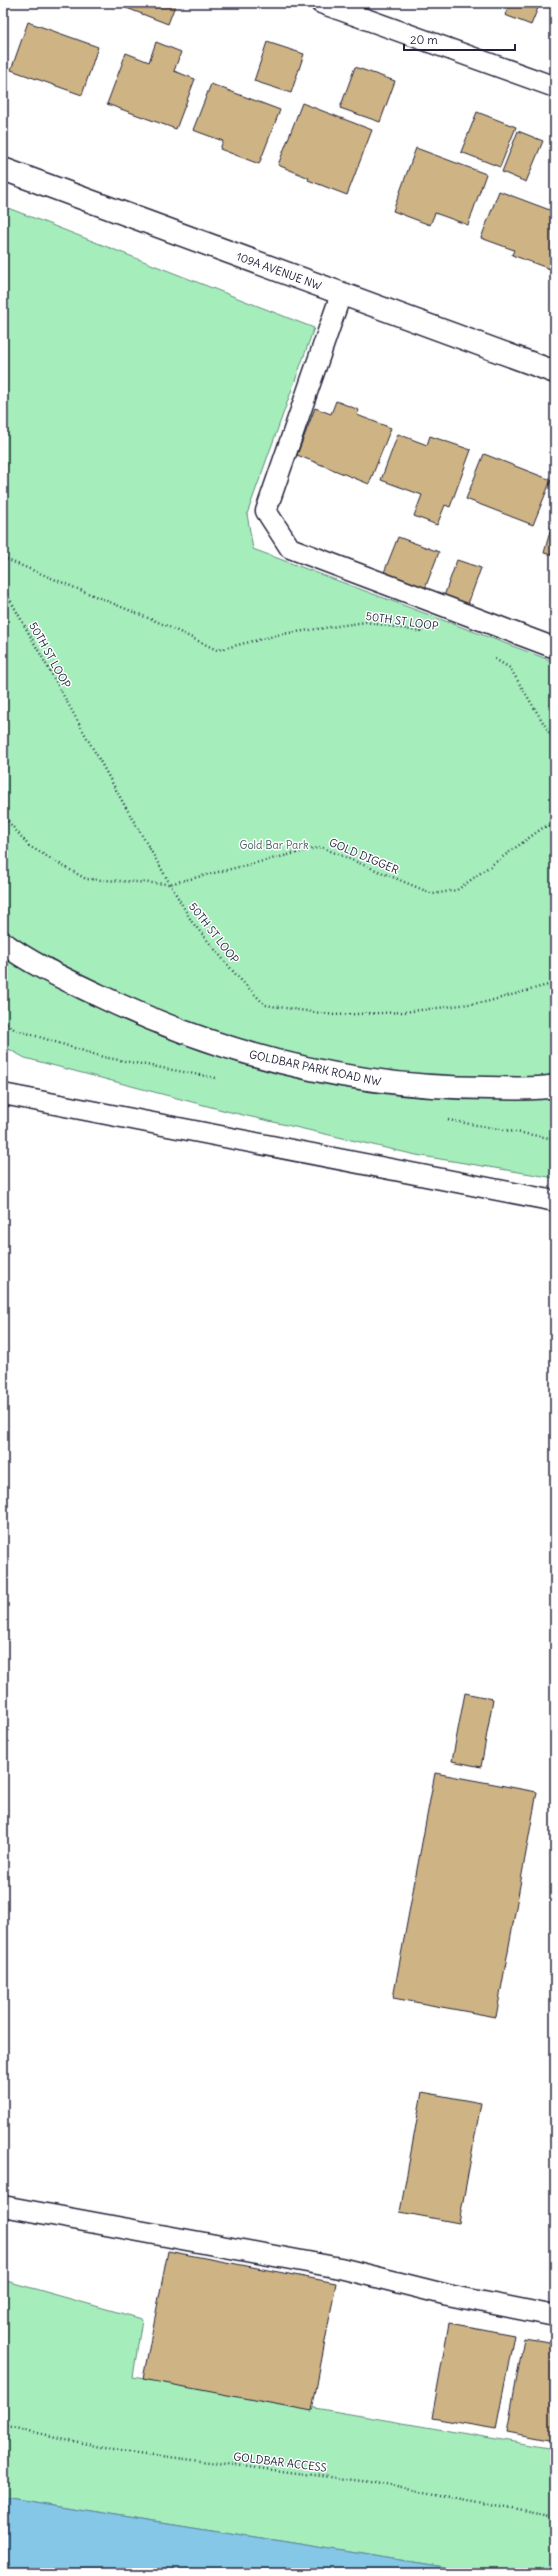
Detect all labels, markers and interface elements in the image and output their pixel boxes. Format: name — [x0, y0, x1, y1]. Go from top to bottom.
scale bar — [404, 26, 515, 52]
text: 20 m — [410, 32, 438, 47]
street label: 109A AVENUE NW — [235, 249, 323, 293]
street label: 50TH ST LOOP — [365, 609, 440, 633]
street label: 50TH ST LOOP — [26, 620, 74, 691]
street label: GOLD DIGGER — [327, 835, 401, 877]
park label: Gold Bar Park — [240, 838, 309, 852]
street label: 50TH ST LOOP — [186, 900, 242, 966]
street label: GOLDBAR PARK ROAD NW — [248, 1047, 382, 1089]
street label: GOLDBAR ACCESS — [233, 2449, 327, 2475]

